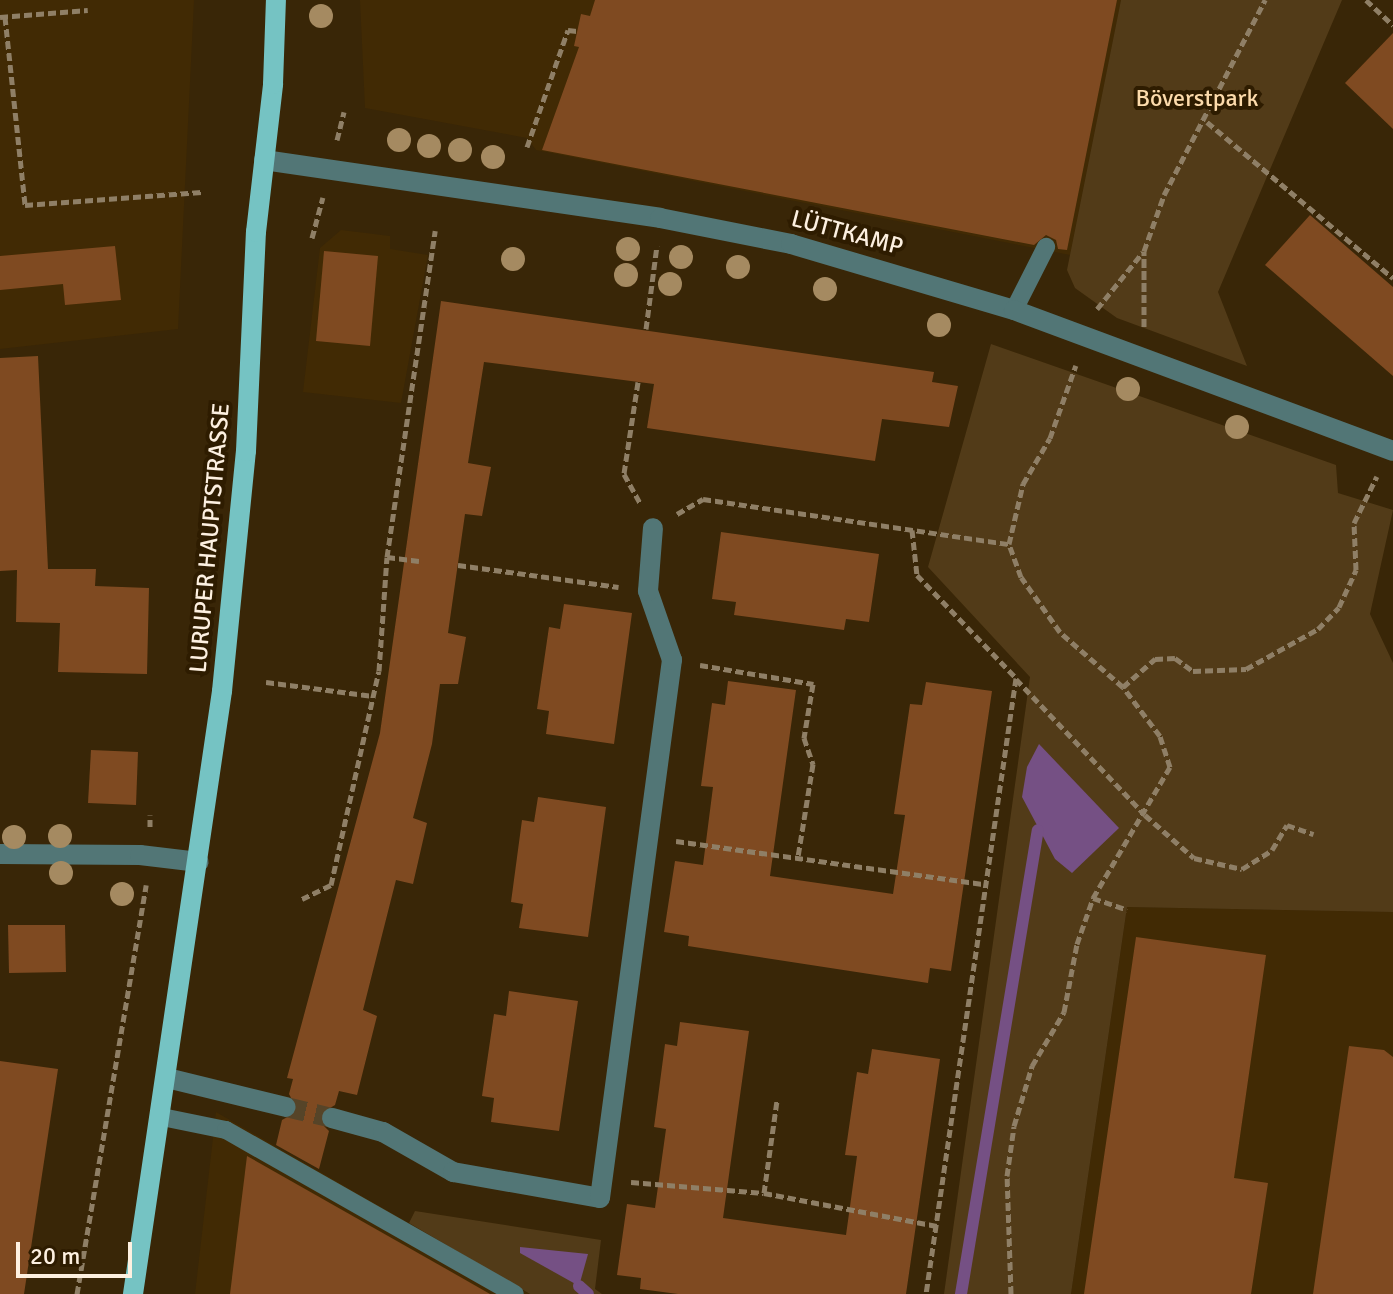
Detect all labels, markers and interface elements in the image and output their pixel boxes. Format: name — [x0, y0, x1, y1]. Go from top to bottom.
park label: Böverstpark — [1136, 85, 1258, 113]
street label: LÜTTKAMP — [788, 204, 906, 262]
street label: LURUPER HAUPTSTRASSE — [184, 402, 236, 674]
scale bar — [20, 1226, 136, 1276]
text: 20 m — [30, 1241, 80, 1271]

